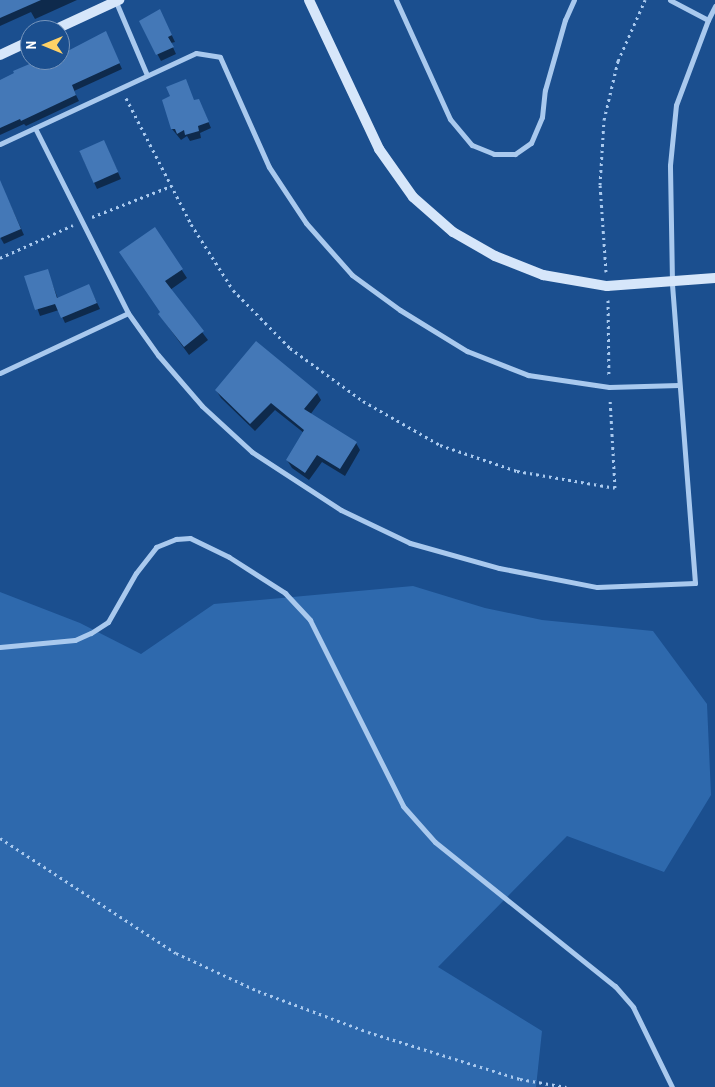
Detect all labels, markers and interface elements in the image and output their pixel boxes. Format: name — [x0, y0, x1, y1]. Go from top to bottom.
north arrow — [20, 20, 70, 70]
text: N — [22, 41, 40, 49]

